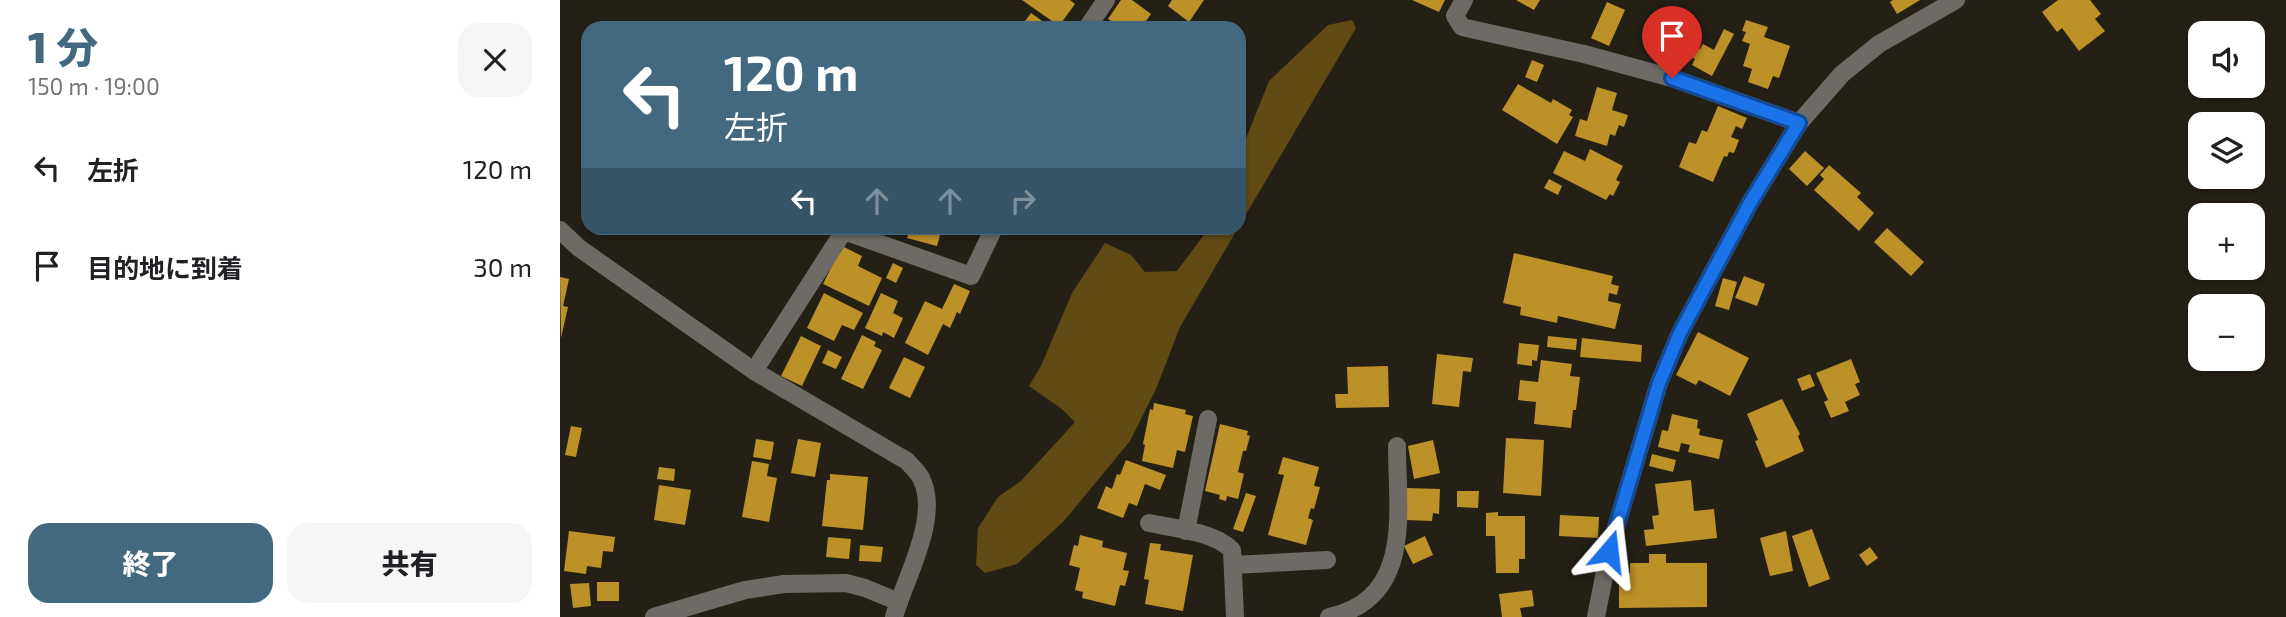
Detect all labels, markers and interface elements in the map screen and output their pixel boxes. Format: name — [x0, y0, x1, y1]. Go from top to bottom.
pin — [1642, 6, 1702, 78]
icon: arrive — [1653, 17, 1691, 55]
text: 1 分 — [28, 21, 98, 71]
map controls — [2188, 21, 2265, 371]
button: sound — [2188, 21, 2265, 98]
button: close — [458, 23, 532, 97]
text: 120 m — [724, 42, 858, 101]
icon: left — [609, 49, 700, 140]
text: 150 m · 19:00 — [28, 72, 160, 100]
text: 左折 — [724, 107, 788, 145]
button: layers — [2188, 112, 2265, 189]
icon: left — [28, 149, 66, 187]
text: 120 m — [463, 153, 532, 184]
text: 左折 — [87, 154, 139, 185]
icon: left — [785, 182, 823, 220]
icon: ahead — [858, 182, 896, 220]
icon: ahead — [931, 182, 969, 220]
icon: right — [1004, 182, 1042, 220]
button: + — [2188, 203, 2265, 280]
icon: arrive — [28, 247, 66, 285]
text: 30 m — [473, 251, 532, 282]
text: 目的地に到着 — [87, 252, 243, 283]
button: − — [2188, 294, 2265, 371]
position arrow — [1572, 514, 1646, 588]
button: 終了 — [28, 523, 273, 603]
button: 共有 — [287, 523, 532, 603]

